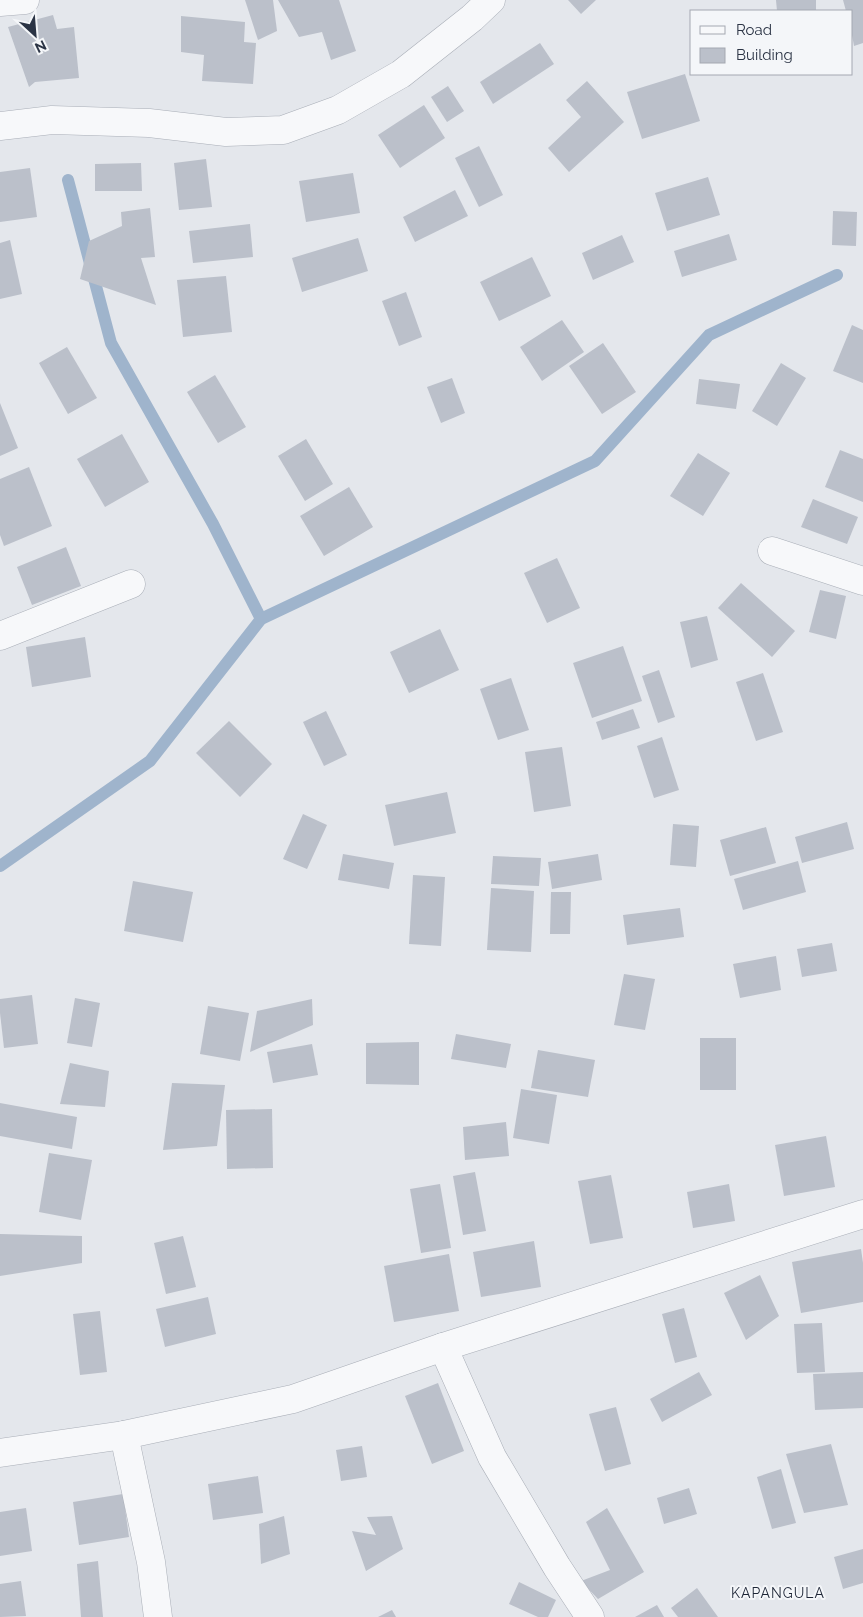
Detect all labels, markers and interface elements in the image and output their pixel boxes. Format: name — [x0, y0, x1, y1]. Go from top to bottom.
north arrow — [10, 10, 60, 60]
legend — [690, 10, 853, 75]
text: Road — [736, 21, 772, 39]
text: N — [32, 37, 49, 56]
text: Building — [736, 46, 793, 64]
district label: KAPANGULA — [731, 1585, 825, 1601]

